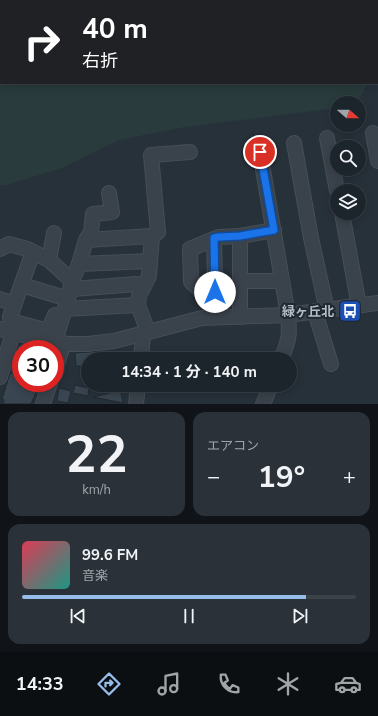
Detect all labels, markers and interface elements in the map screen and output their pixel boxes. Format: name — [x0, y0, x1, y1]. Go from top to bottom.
text: 40 m — [82, 10, 148, 48]
icon: right — [16, 16, 68, 68]
text: 右折 — [82, 49, 118, 73]
north arrow — [330, 96, 366, 132]
map controls — [330, 96, 366, 220]
pin — [243, 135, 277, 169]
button: search — [330, 140, 366, 176]
icon: arrive — [249, 141, 271, 163]
button: layers — [330, 184, 366, 220]
position arrow — [194, 271, 236, 313]
bus stop icon: 緑ヶ丘北 — [337, 298, 363, 324]
place label: 緑ヶ丘北 — [281, 303, 334, 321]
speed limit sign: 30 — [12, 340, 64, 392]
text: 14:34 · 1 分 · 140 m — [121, 362, 257, 382]
text: 22 — [65, 419, 128, 490]
text: エアコン — [207, 437, 259, 455]
text: 19° — [258, 457, 305, 498]
text: − — [207, 462, 220, 492]
text: + — [343, 462, 356, 492]
text: km/h — [82, 481, 111, 499]
text: 99.6 FM — [82, 545, 138, 565]
text: 音楽 — [82, 567, 108, 585]
icon: previous — [67, 605, 89, 627]
icon: pause — [178, 605, 200, 627]
icon: next — [289, 605, 311, 627]
icon: directions — [95, 670, 123, 698]
icon: music — [155, 670, 183, 698]
icon: phone — [215, 670, 243, 698]
icon: climate — [274, 670, 302, 698]
icon: car — [334, 670, 362, 698]
text: 14:33 — [16, 672, 64, 696]

